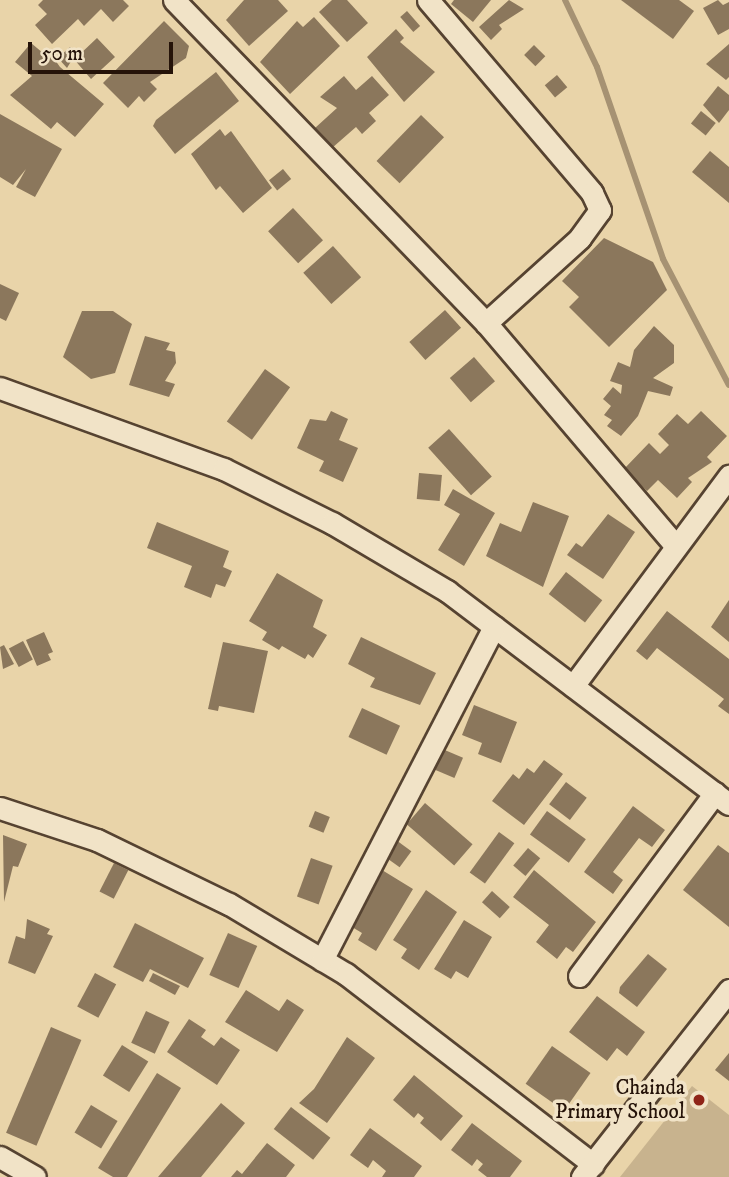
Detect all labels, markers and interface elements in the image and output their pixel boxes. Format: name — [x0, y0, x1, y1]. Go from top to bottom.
scale bar — [32, 28, 177, 72]
text: 50 m — [41, 41, 83, 67]
place label: Chainda Primary School — [555, 1075, 685, 1125]
marker: Chainda Primary School — [691, 1092, 707, 1108]

